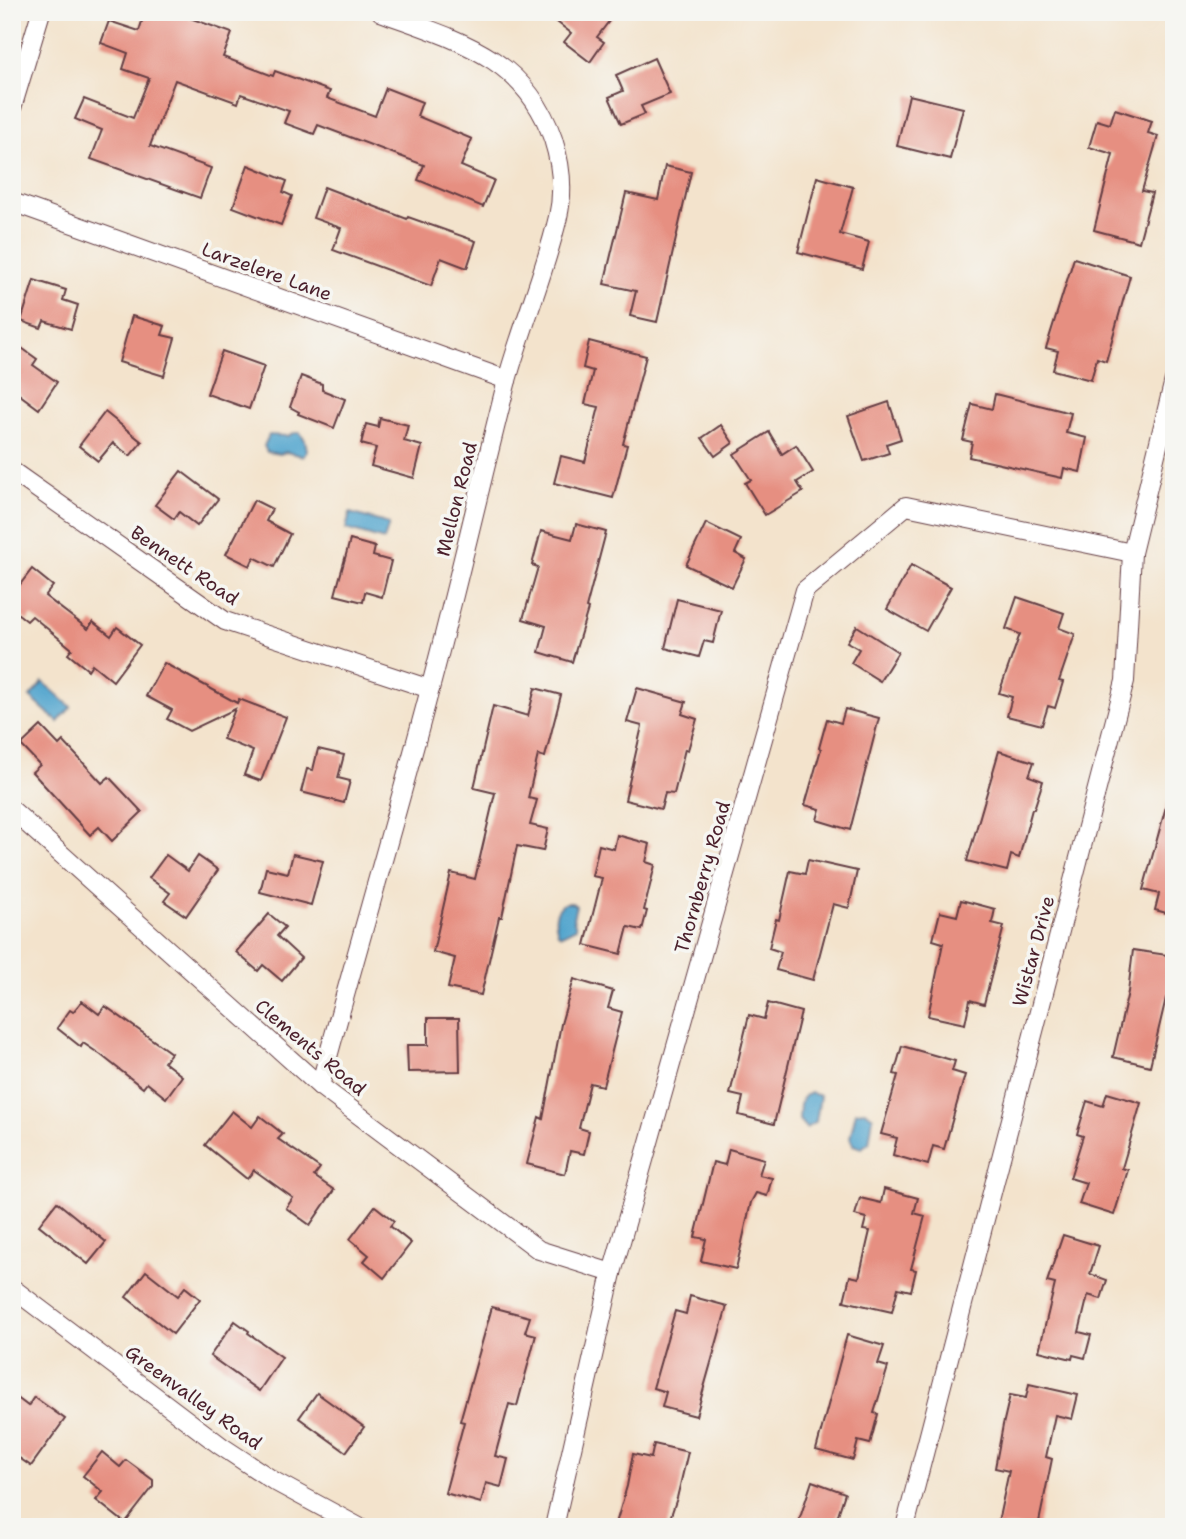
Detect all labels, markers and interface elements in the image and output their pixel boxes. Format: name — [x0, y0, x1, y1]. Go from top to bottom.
street label: Larzelere Lane — [198, 236, 335, 307]
street label: Mellon Road — [430, 439, 483, 559]
street label: Bennett Road — [126, 520, 244, 611]
street label: Thornberry Road — [669, 798, 736, 956]
street label: Wistar Drive — [1007, 893, 1060, 1009]
street label: Clements Road — [250, 993, 372, 1101]
street label: Greenvalley Road — [120, 1339, 267, 1455]

